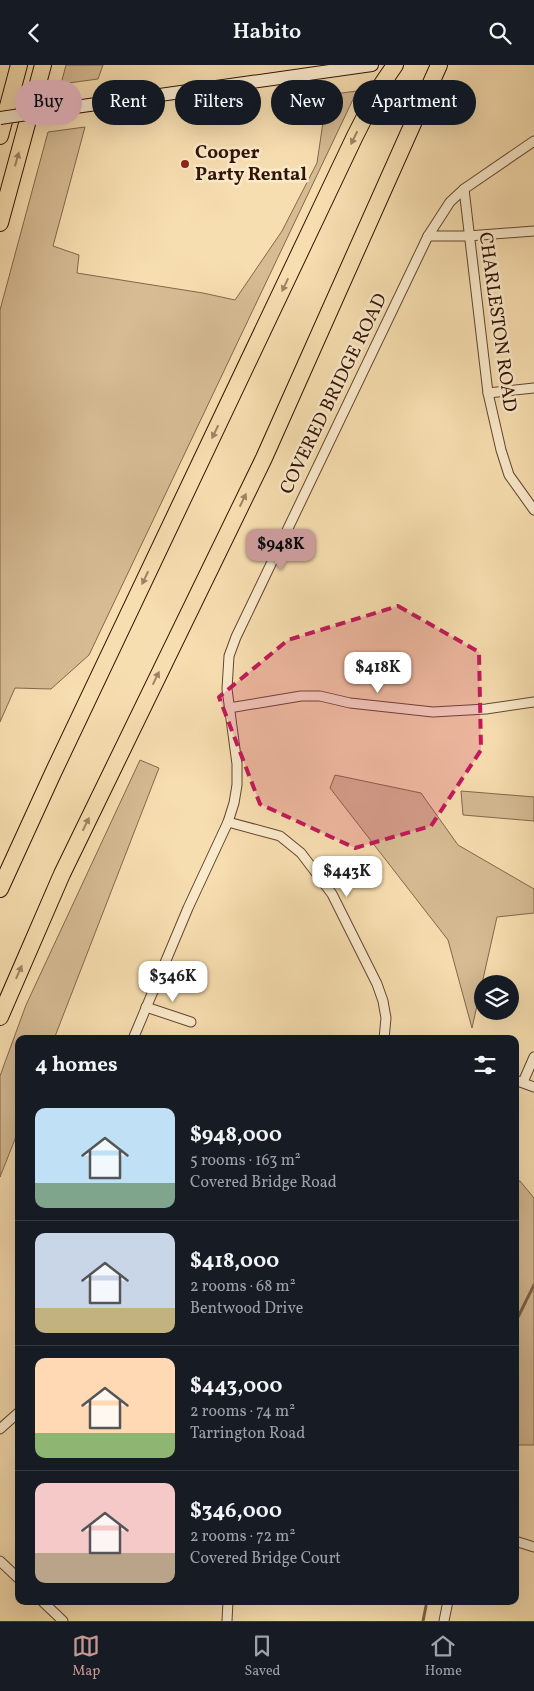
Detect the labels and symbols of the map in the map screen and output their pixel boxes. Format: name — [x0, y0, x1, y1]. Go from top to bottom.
one-way arrow — [350, 131, 358, 145]
place label: Cooper Party Rental — [195, 140, 307, 188]
one-way arrow — [14, 151, 22, 166]
marker: Cooper Party Rental — [179, 158, 191, 170]
street label: CHARLESTON ROAD — [472, 230, 523, 414]
one-way arrow — [281, 278, 289, 292]
street label: COVERED BRIDGE ROAD — [274, 289, 394, 499]
one-way arrow — [210, 424, 219, 439]
one-way arrow — [239, 493, 247, 507]
pin: $948K — [246, 529, 316, 571]
one-way arrow — [140, 571, 148, 585]
pin: $418K — [343, 651, 413, 694]
one-way arrow — [152, 671, 160, 685]
one-way arrow — [82, 817, 90, 831]
pin: $443K — [312, 855, 382, 898]
pin: $346K — [138, 961, 208, 1003]
one-way arrow — [16, 965, 24, 979]

